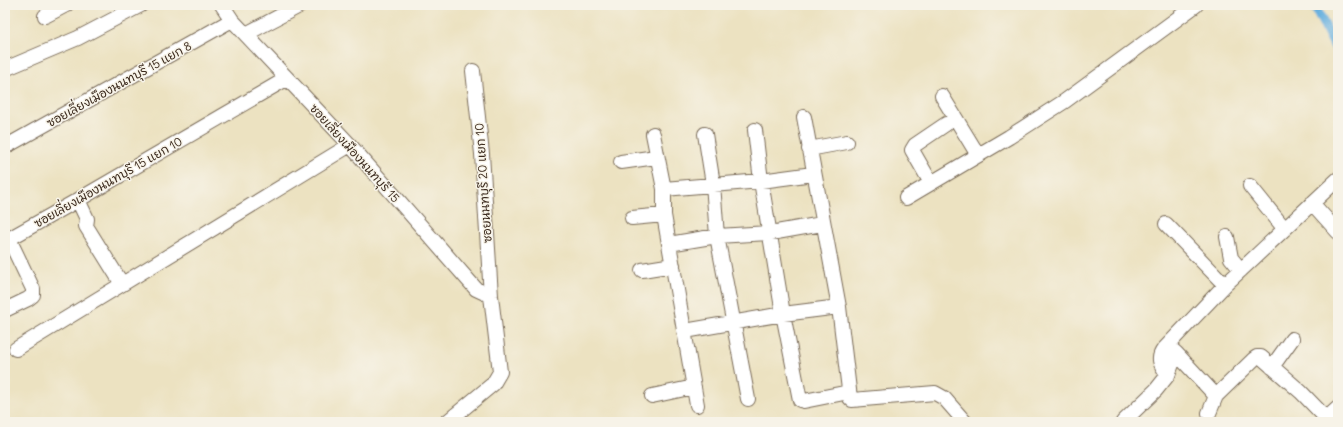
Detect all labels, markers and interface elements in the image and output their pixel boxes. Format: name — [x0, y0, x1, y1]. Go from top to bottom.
street label: ซอยเลี่ยงเมืองนนทบุรี 15 แยก 8 — [43, 35, 195, 132]
street label: ซอยเลี่ยงเมืองนนทบุรี 15 — [305, 99, 405, 207]
street label: ซอยนนทบุรี 20 แยก 10 — [471, 122, 497, 243]
street label: ซอยเลี่ยงเมืองนนทบุรี 15 แยก 10 — [30, 131, 186, 232]

